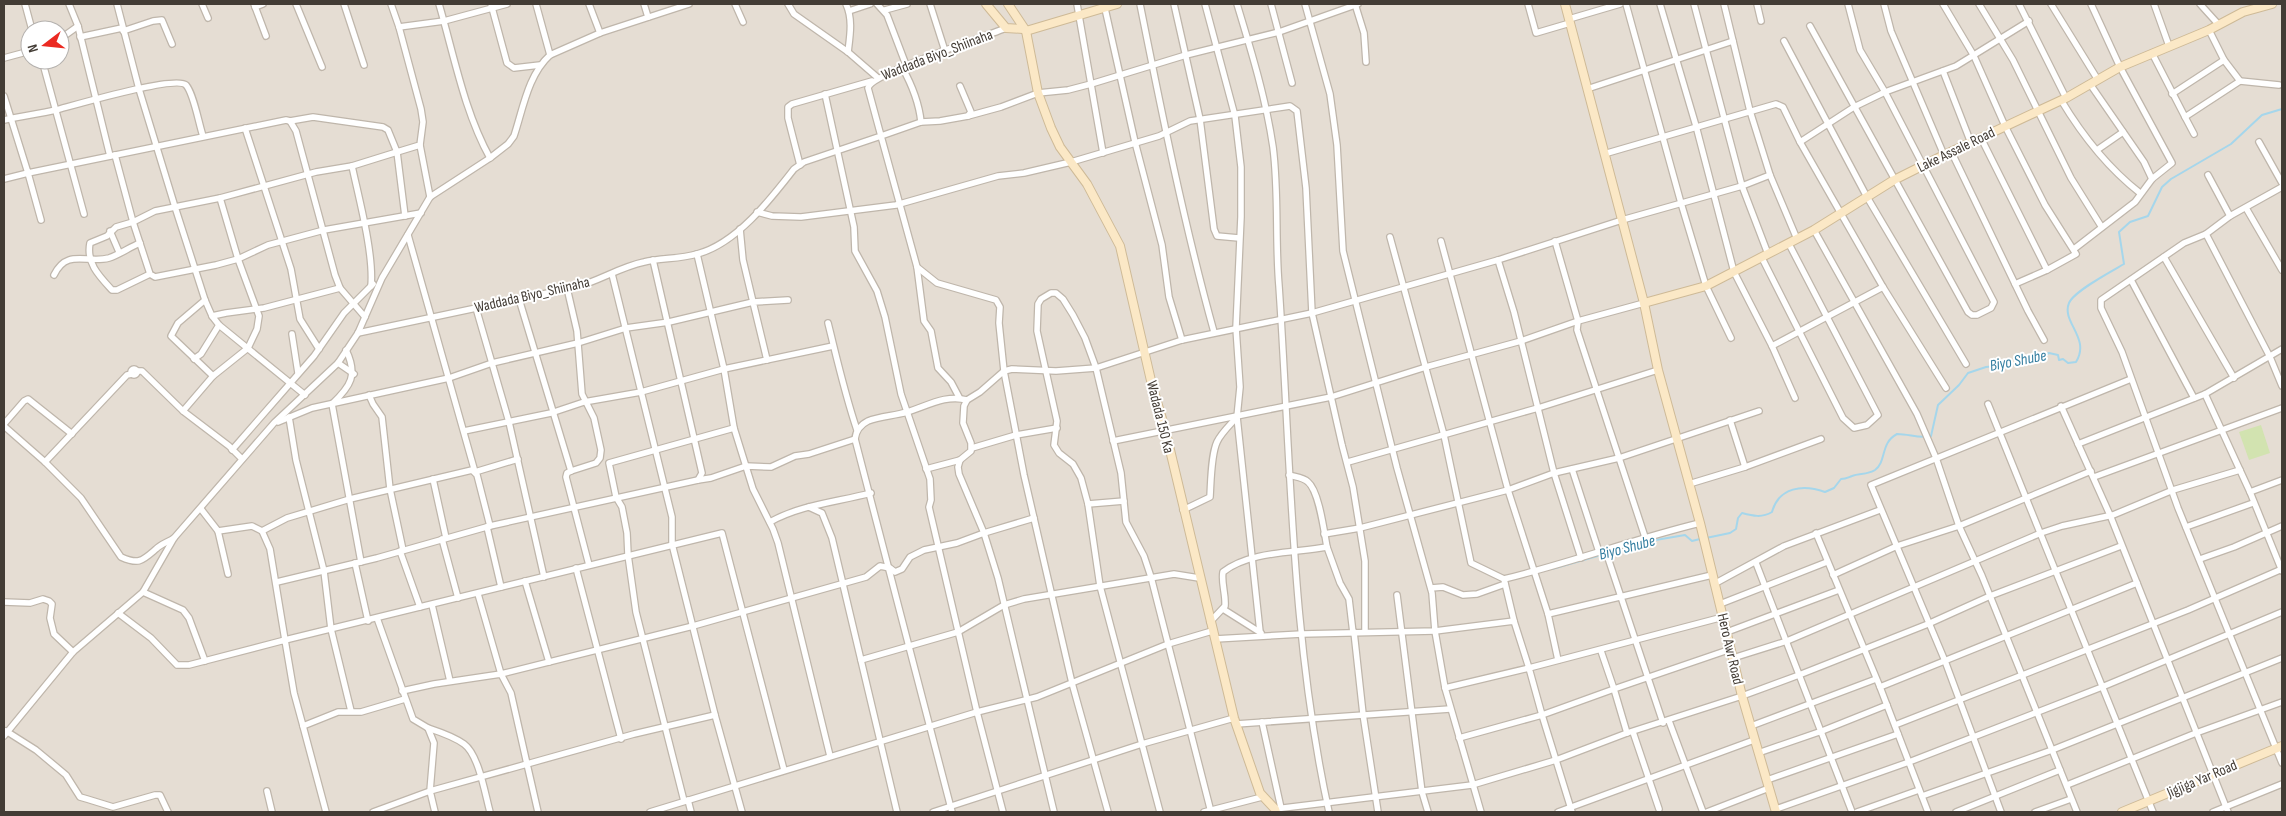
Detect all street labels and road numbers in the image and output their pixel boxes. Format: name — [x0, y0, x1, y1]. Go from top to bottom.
street label: Waddada Biyo_Shiinaha — [879, 25, 996, 85]
street label: Lake Assale Road — [1914, 123, 1998, 177]
street label: Waddada Biyo_Shiinaha — [473, 272, 592, 317]
street label: Wadada 150 Ka — [1142, 379, 1178, 456]
street label: Hero Awr Road — [1713, 611, 1747, 687]
street label: Jigjiga Yar Road — [2163, 756, 2240, 803]

